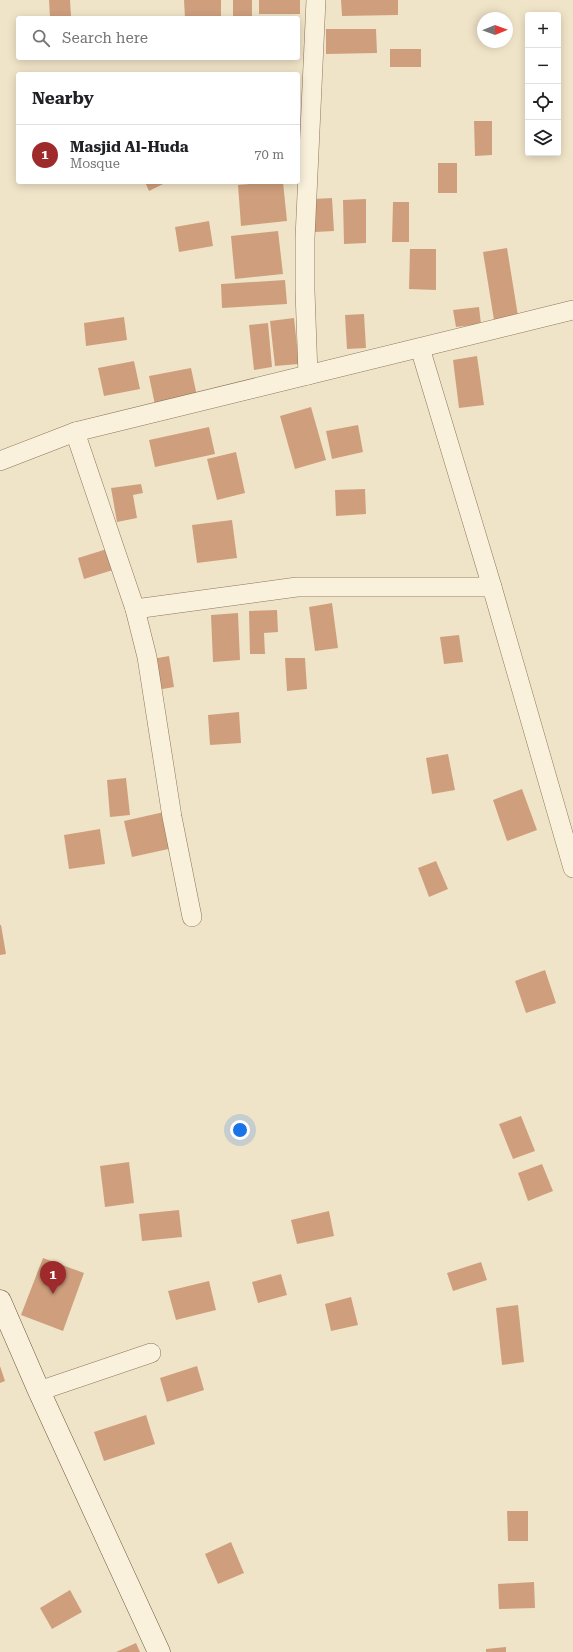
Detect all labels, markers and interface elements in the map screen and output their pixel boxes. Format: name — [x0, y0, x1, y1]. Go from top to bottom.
north arrow — [477, 12, 513, 48]
map controls — [525, 12, 561, 156]
button: + — [525, 12, 561, 48]
search box — [16, 16, 300, 60]
icon: search — [30, 27, 52, 49]
text: Search here — [62, 29, 148, 47]
button: − — [525, 48, 561, 84]
button: locate — [525, 84, 561, 120]
text: Nearby — [32, 88, 94, 108]
button: layers — [525, 120, 561, 156]
text: Masjid Al-Huda — [70, 138, 188, 156]
text: 1 — [41, 147, 49, 162]
text: 70 m — [254, 147, 284, 162]
text: Mosque — [70, 156, 120, 171]
your location — [230, 1120, 250, 1140]
pin: 1 — [40, 1261, 66, 1294]

